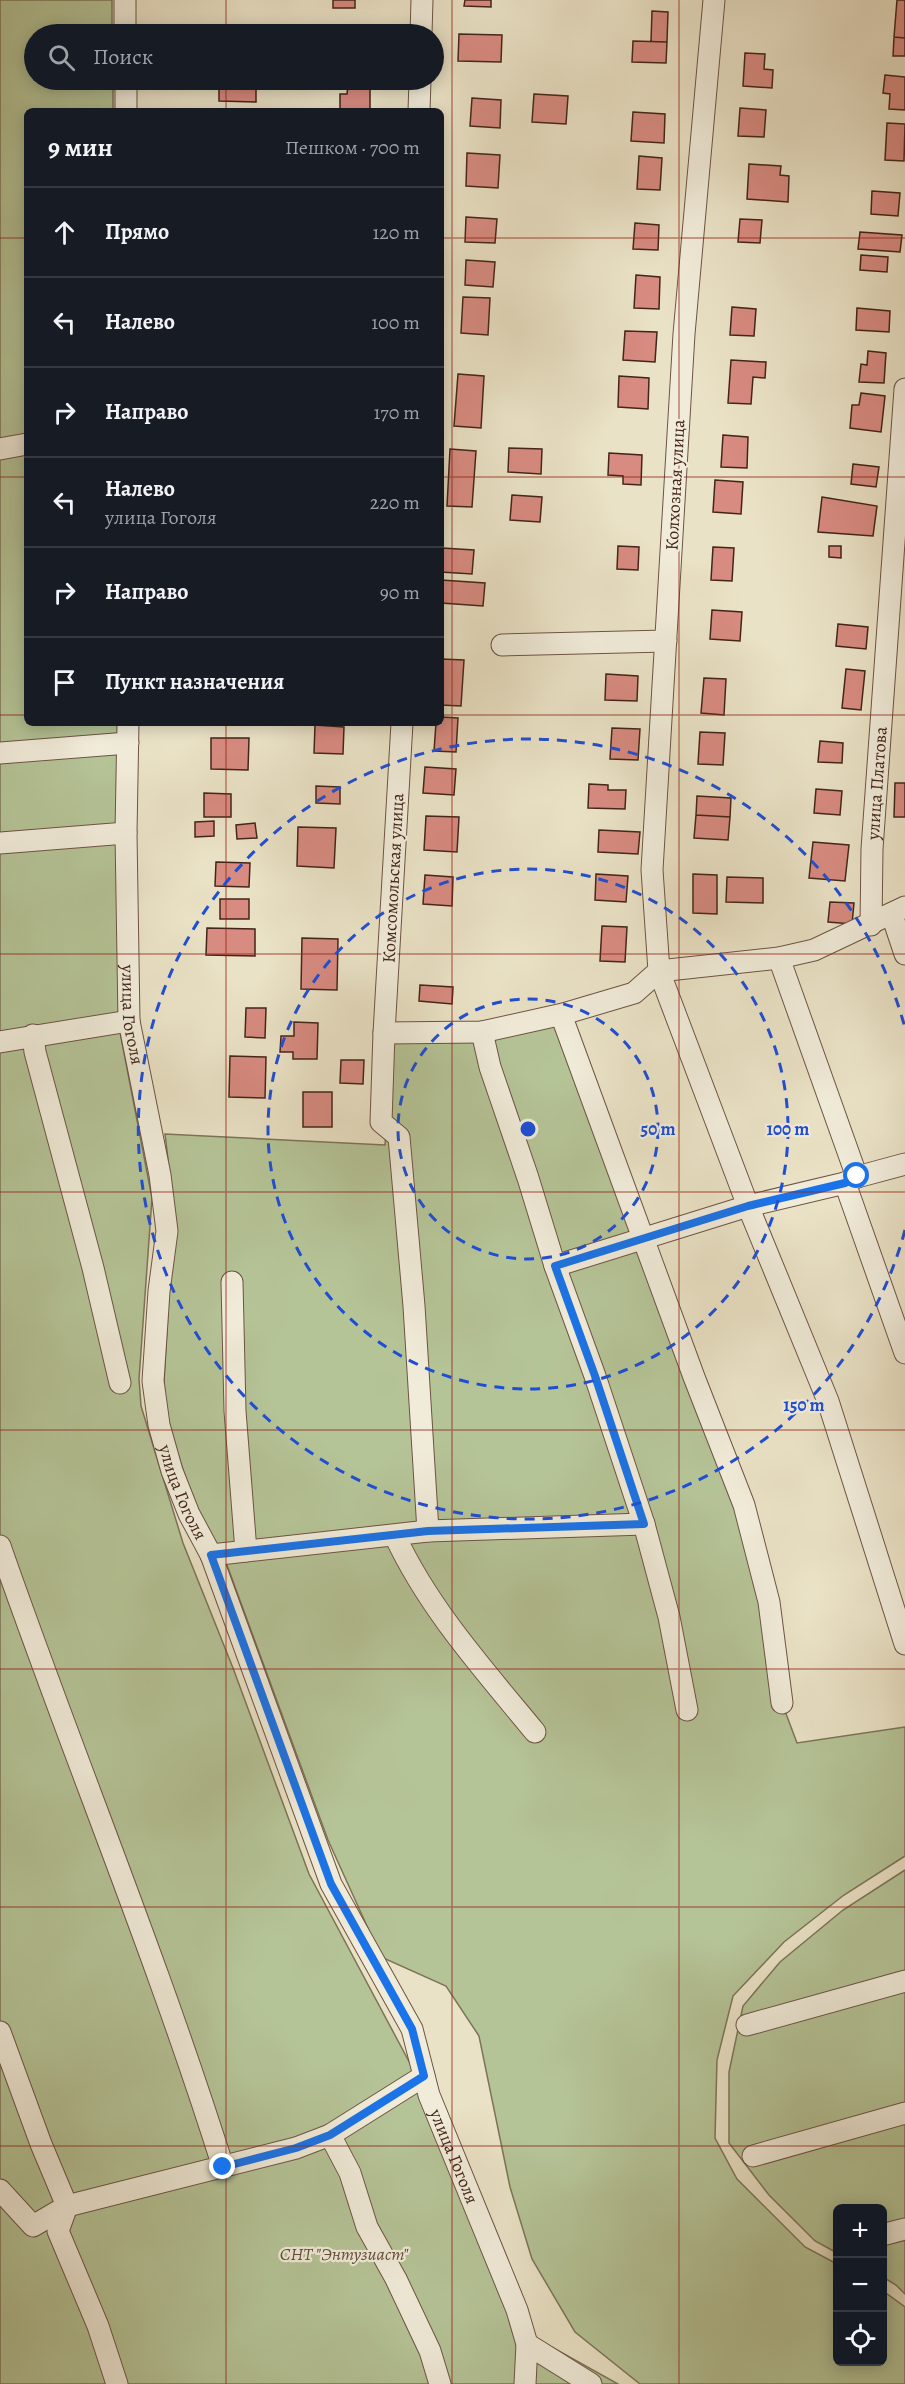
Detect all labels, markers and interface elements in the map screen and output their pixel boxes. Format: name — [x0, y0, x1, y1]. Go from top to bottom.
search box — [24, 24, 444, 90]
icon: search — [45, 41, 78, 74]
text: Поиск — [93, 42, 153, 72]
text: 9 мин — [48, 130, 113, 165]
text: Пешком · 700 m — [285, 134, 420, 161]
icon: ahead — [48, 216, 81, 249]
text: Прямо — [105, 217, 169, 247]
text: 120 m — [372, 219, 420, 246]
icon: left — [48, 306, 81, 339]
text: Налево — [105, 307, 175, 337]
text: 100 m — [371, 309, 420, 336]
icon: right — [48, 396, 81, 429]
text: Направо — [105, 397, 188, 427]
text: 170 m — [374, 399, 420, 426]
street label: Колхозная улица — [660, 418, 690, 551]
text: Налево — [105, 474, 175, 504]
icon: left — [48, 486, 81, 519]
text: 220 m — [370, 489, 420, 516]
text: улица Гоголя — [105, 504, 217, 531]
icon: right — [48, 576, 81, 609]
text: Направо — [105, 577, 188, 607]
text: 90 m — [380, 579, 420, 606]
icon: arrive — [48, 666, 81, 699]
text: Пункт назначения — [105, 667, 284, 697]
street label: улица Платова — [861, 725, 893, 842]
street label: Комсомольская улица — [377, 792, 409, 964]
street label: улица Гоголя — [116, 963, 149, 1067]
text: 50 m — [641, 1117, 675, 1141]
text: 100 m — [767, 1117, 809, 1141]
centre of rings — [518, 1119, 538, 1139]
route start — [843, 1162, 869, 1188]
text: 150 m — [783, 1393, 825, 1417]
street label: улица Гоголя — [153, 1441, 213, 1544]
street label: улица Гоголя — [424, 2104, 484, 2207]
route end — [209, 2153, 235, 2179]
map controls — [833, 2204, 887, 2366]
button: + — [833, 2204, 887, 2258]
park label: СНТ "Энтузиаст" — [280, 2242, 409, 2266]
button: − — [833, 2258, 887, 2312]
button: locate — [833, 2312, 887, 2366]

